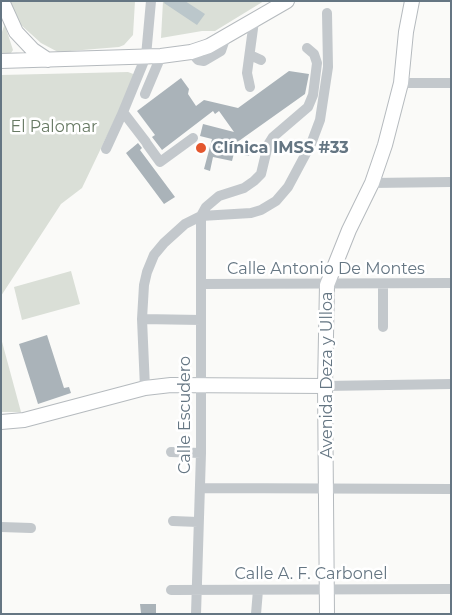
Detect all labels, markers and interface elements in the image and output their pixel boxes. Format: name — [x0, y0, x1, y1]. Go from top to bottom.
park label: El Palomar — [10, 117, 98, 137]
place label: Clínica IMSS #33 — [212, 138, 349, 158]
marker: Clínica IMSS #33 — [194, 141, 208, 155]
street label: Calle Antonio De Montes — [227, 259, 425, 279]
street label: Avenida Deza y Ulloa — [317, 292, 337, 458]
street label: Calle Escudero — [175, 356, 195, 474]
street label: Calle A. F. Carbonel — [235, 564, 387, 584]

